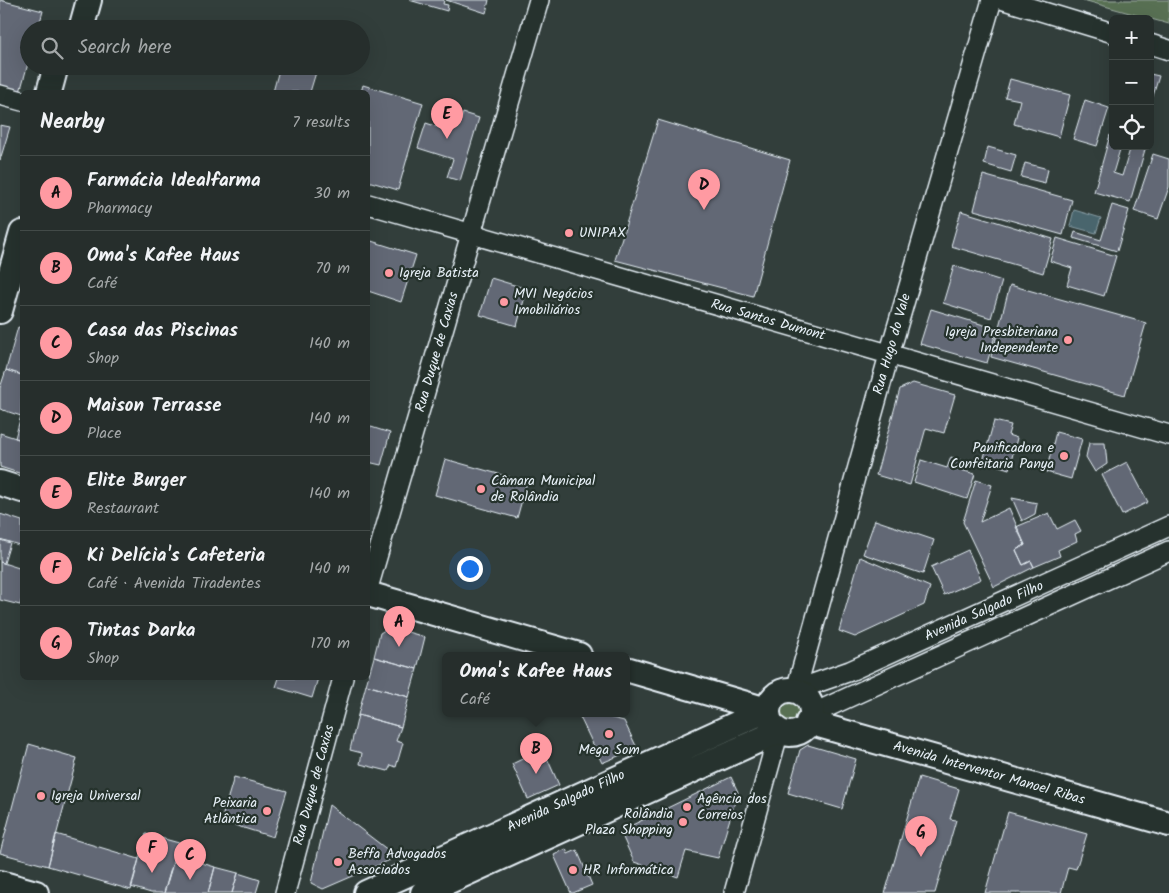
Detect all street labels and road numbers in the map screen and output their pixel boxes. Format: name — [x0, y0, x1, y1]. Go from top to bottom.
street label: Rua Duque de Caxias — [409, 289, 465, 415]
street label: Rua Hugo do Vale — [867, 290, 917, 397]
street label: Rua Santos Dumont — [708, 293, 828, 347]
street label: Avenida Salgado Filho — [921, 575, 1047, 647]
street label: Rua Duque de Caxias — [287, 722, 341, 848]
street label: Avenida Interventor Manoel Ribas — [890, 735, 1088, 811]
street label: Avenida Salgado Filho — [503, 764, 629, 838]

